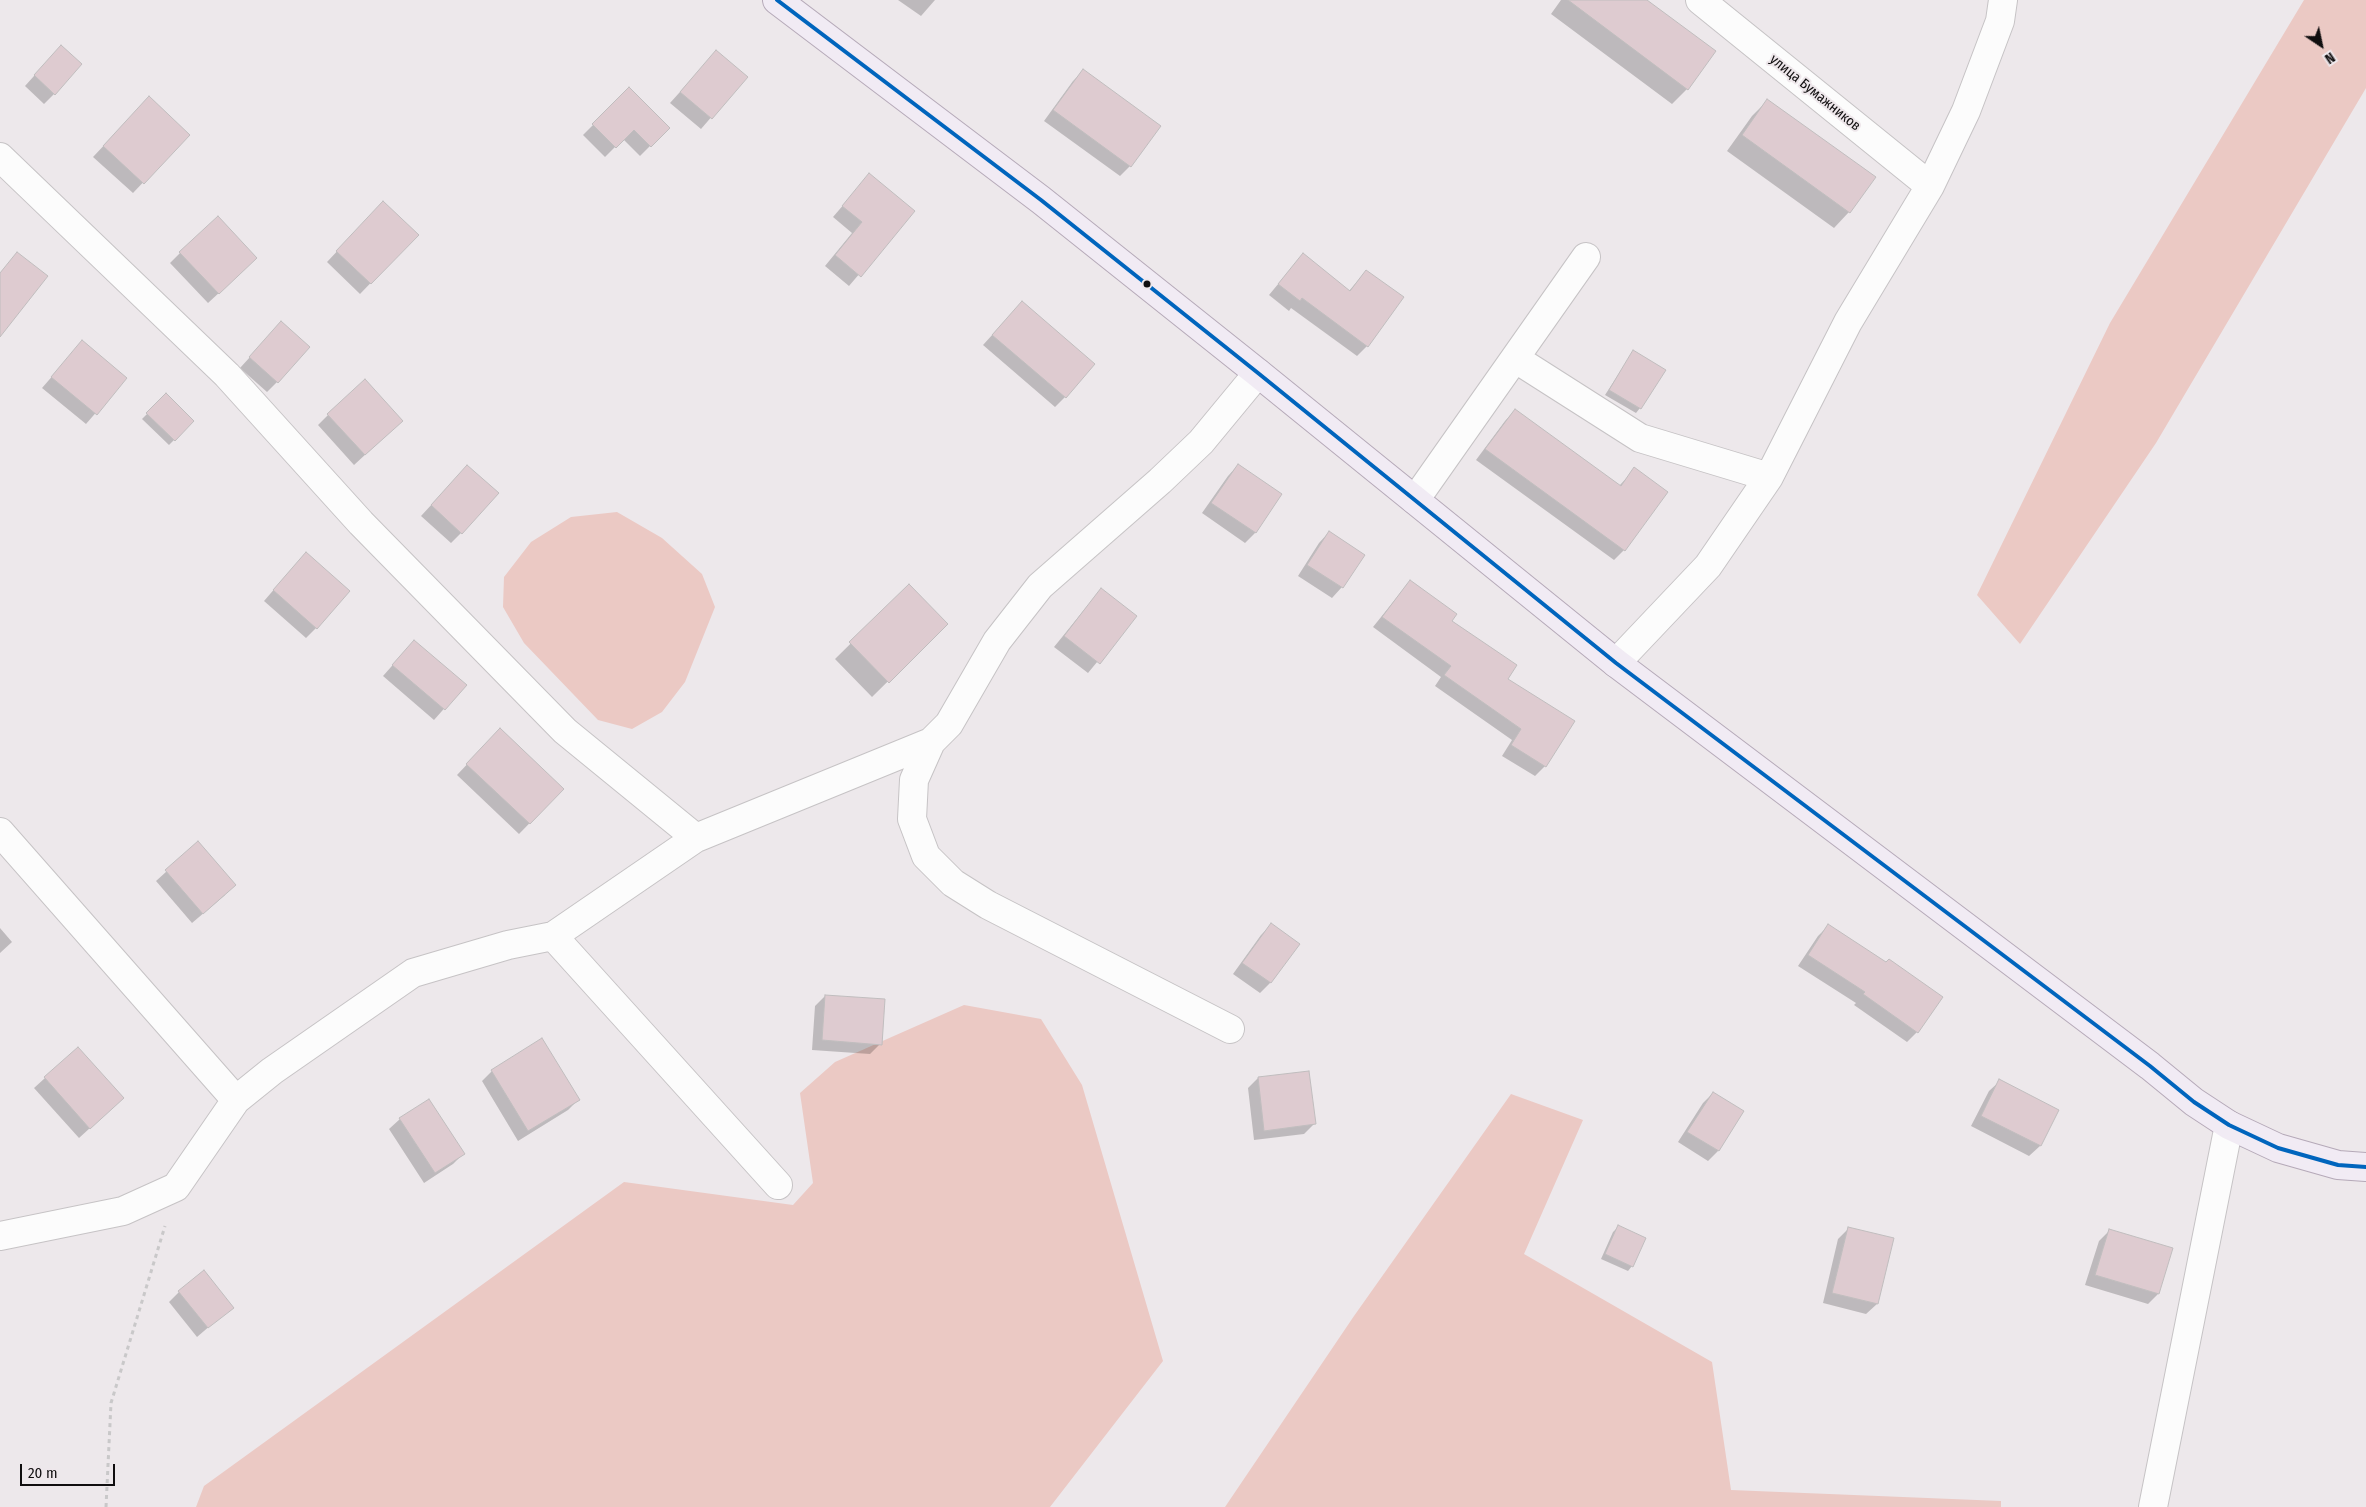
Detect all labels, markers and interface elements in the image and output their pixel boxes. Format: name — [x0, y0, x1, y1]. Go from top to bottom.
north arrow — [2296, 20, 2346, 70]
text: N — [2321, 48, 2338, 67]
street label: улица Бумажников — [1766, 51, 1864, 135]
unlabelled marker — [1142, 279, 1152, 289]
scale bar — [22, 1454, 118, 1486]
text: 20 m — [28, 1464, 58, 1482]

